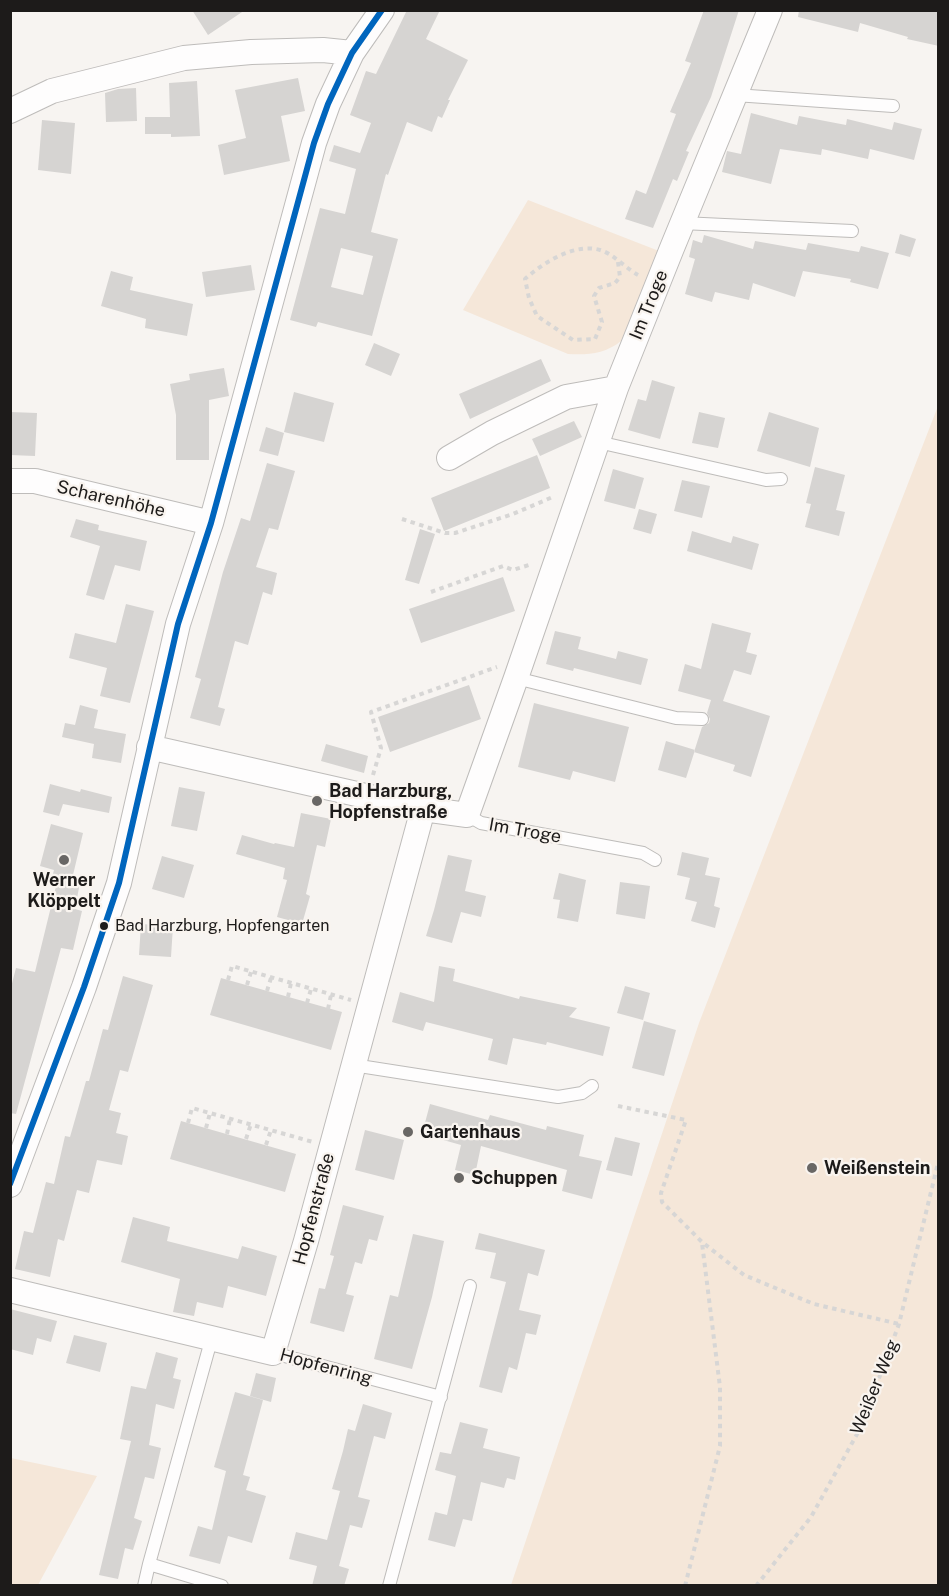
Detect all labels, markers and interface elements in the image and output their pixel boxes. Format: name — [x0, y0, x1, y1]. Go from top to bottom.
street label: Im Troge — [625, 267, 673, 343]
street label: Scharenhöhe — [55, 476, 167, 522]
place label: Bad Harzburg, Hopfenstraße — [329, 780, 452, 822]
marker: Bad Harzburg, Hopfenstraße — [310, 794, 324, 808]
street label: Im Troge — [487, 814, 563, 848]
marker: Werner Klöppelt — [57, 853, 71, 867]
place label: Werner Klöppelt — [27, 869, 101, 912]
place label: Bad Harzburg, Hopfengarten — [115, 916, 330, 936]
marker: Bad Harzburg, Hopfengarten — [98, 920, 110, 932]
place label: Gartenhaus — [420, 1121, 520, 1143]
marker: Gartenhaus — [401, 1125, 415, 1139]
street label: Hopfenstraße — [289, 1151, 339, 1267]
place label: Weißenstein — [824, 1157, 930, 1179]
marker: Weißenstein — [805, 1161, 819, 1175]
place label: Schuppen — [471, 1167, 557, 1189]
marker: Schuppen — [452, 1171, 466, 1185]
street label: Weißer Weg — [846, 1336, 904, 1438]
street label: Hopfenring — [277, 1344, 375, 1390]

